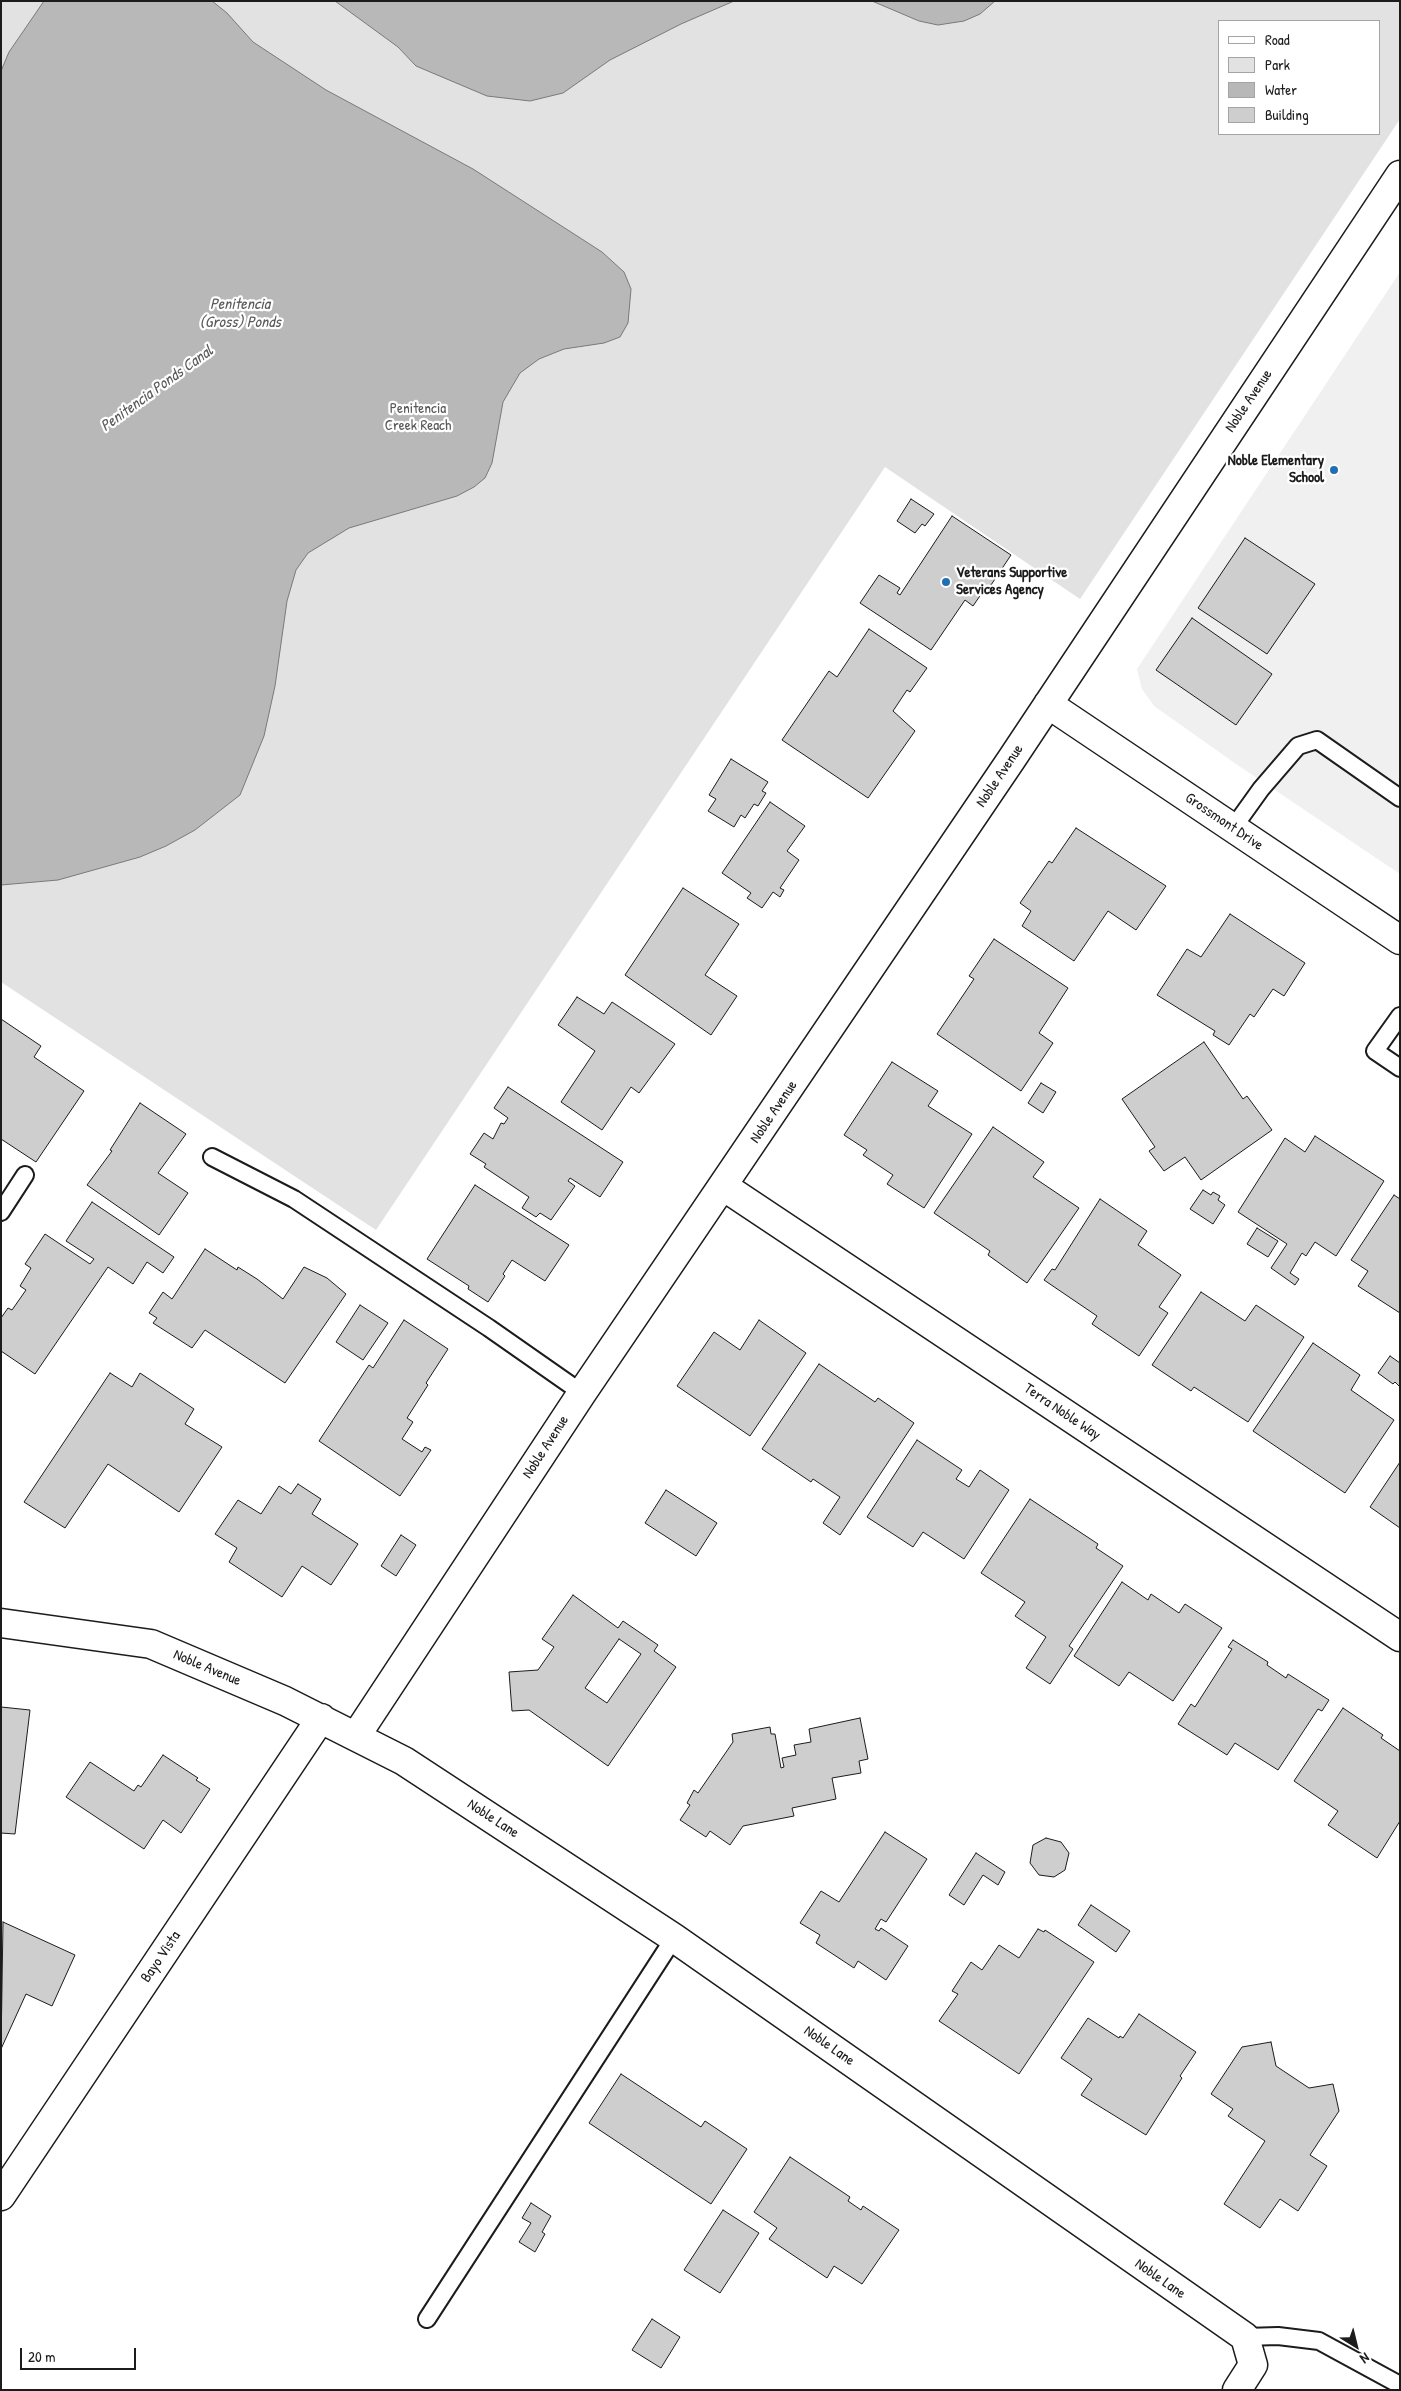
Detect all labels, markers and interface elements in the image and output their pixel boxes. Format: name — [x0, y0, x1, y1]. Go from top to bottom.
legend — [1218, 20, 1381, 135]
text: Road — [1265, 29, 1290, 50]
text: Park — [1265, 54, 1290, 75]
text: Water — [1265, 79, 1297, 100]
text: Building — [1265, 104, 1309, 125]
water label: Penitencia (Gross) Ponds — [199, 295, 281, 333]
water label: Penitencia Ponds Canal — [97, 342, 217, 436]
street label: Noble Avenue — [1222, 366, 1276, 436]
park label: Penitencia Creek Reach — [385, 400, 451, 435]
place label: Noble Elementary School — [1228, 452, 1324, 487]
marker: Noble Elementary School — [1328, 464, 1340, 476]
place label: Veterans Supportive Services Agency — [956, 564, 1067, 599]
marker: Veterans Supportive Services Agency — [940, 576, 952, 588]
street label: Noble Avenue — [973, 741, 1027, 811]
street label: Grossmont Drive — [1181, 789, 1267, 855]
street label: Noble Avenue — [747, 1077, 801, 1147]
street label: Terra Noble Way — [1020, 1380, 1104, 1444]
street label: Noble Avenue — [519, 1412, 573, 1482]
street label: Noble Avenue — [171, 1646, 243, 1690]
street label: Noble Lane — [464, 1796, 522, 1842]
street label: Bayo Vista — [137, 1928, 185, 1986]
street label: Noble Lane — [800, 2022, 858, 2070]
street label: Noble Lane — [1131, 2255, 1189, 2303]
north arrow — [1331, 2321, 1381, 2371]
scale bar — [22, 2338, 139, 2370]
text: 20 m — [28, 2346, 55, 2367]
text: N — [1357, 2349, 1374, 2368]

